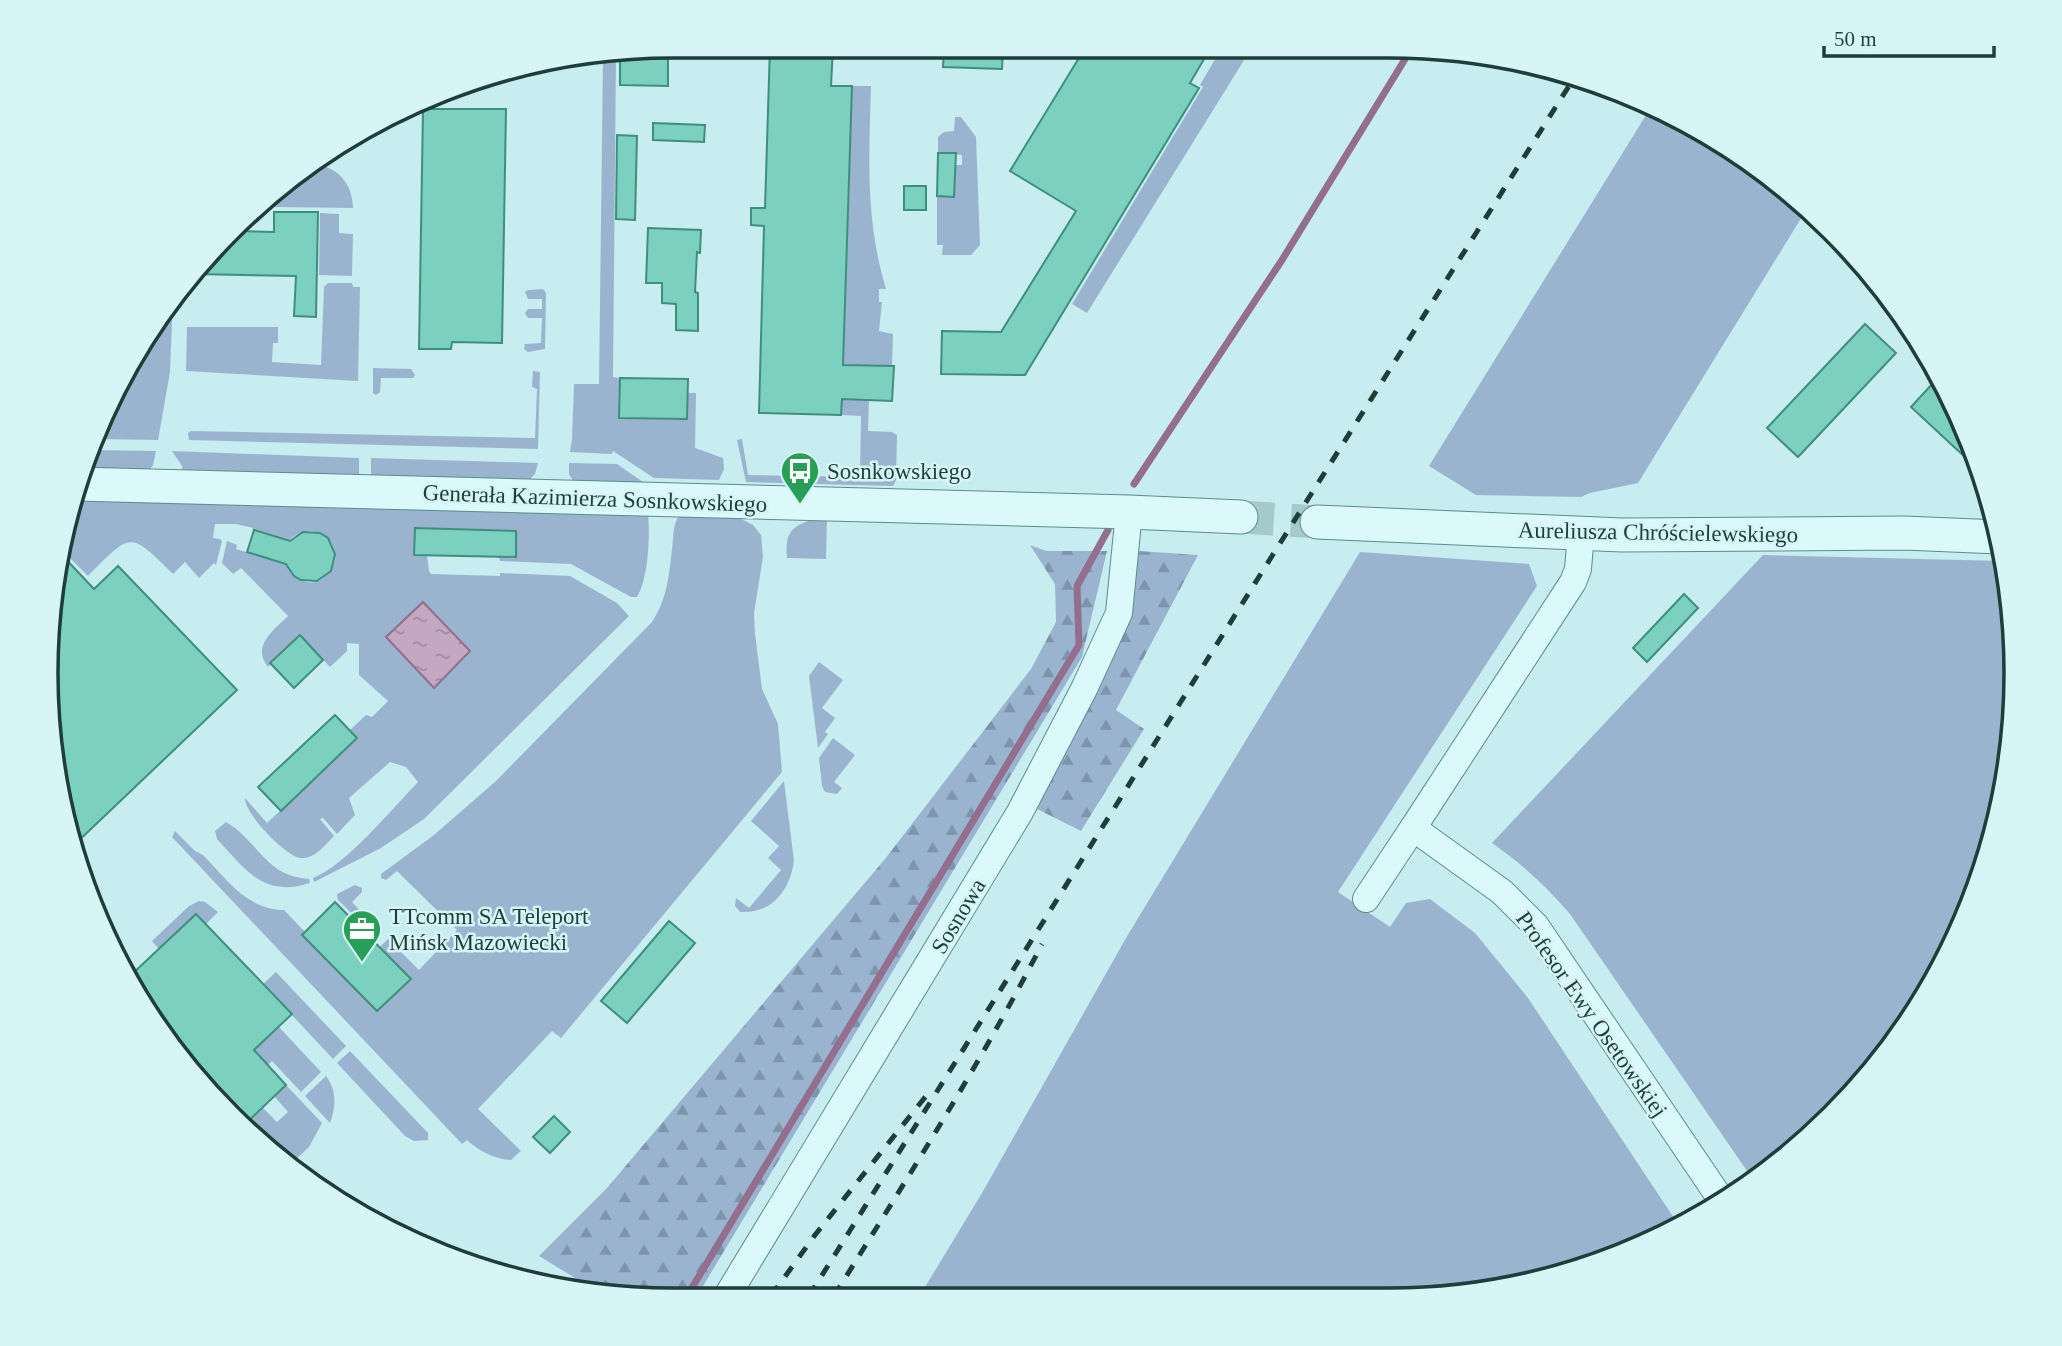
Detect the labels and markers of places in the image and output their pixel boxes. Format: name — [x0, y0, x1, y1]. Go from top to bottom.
bus stop icon: Sosnkowskiego — [779, 450, 821, 505]
place label: Sosnkowskiego — [827, 459, 971, 484]
place label: TTcomm SA Teleport Mińsk Mazowiecki — [389, 904, 589, 955]
office icon: TTcomm SA Teleport Mińsk Mazowiecki — [341, 908, 383, 963]

